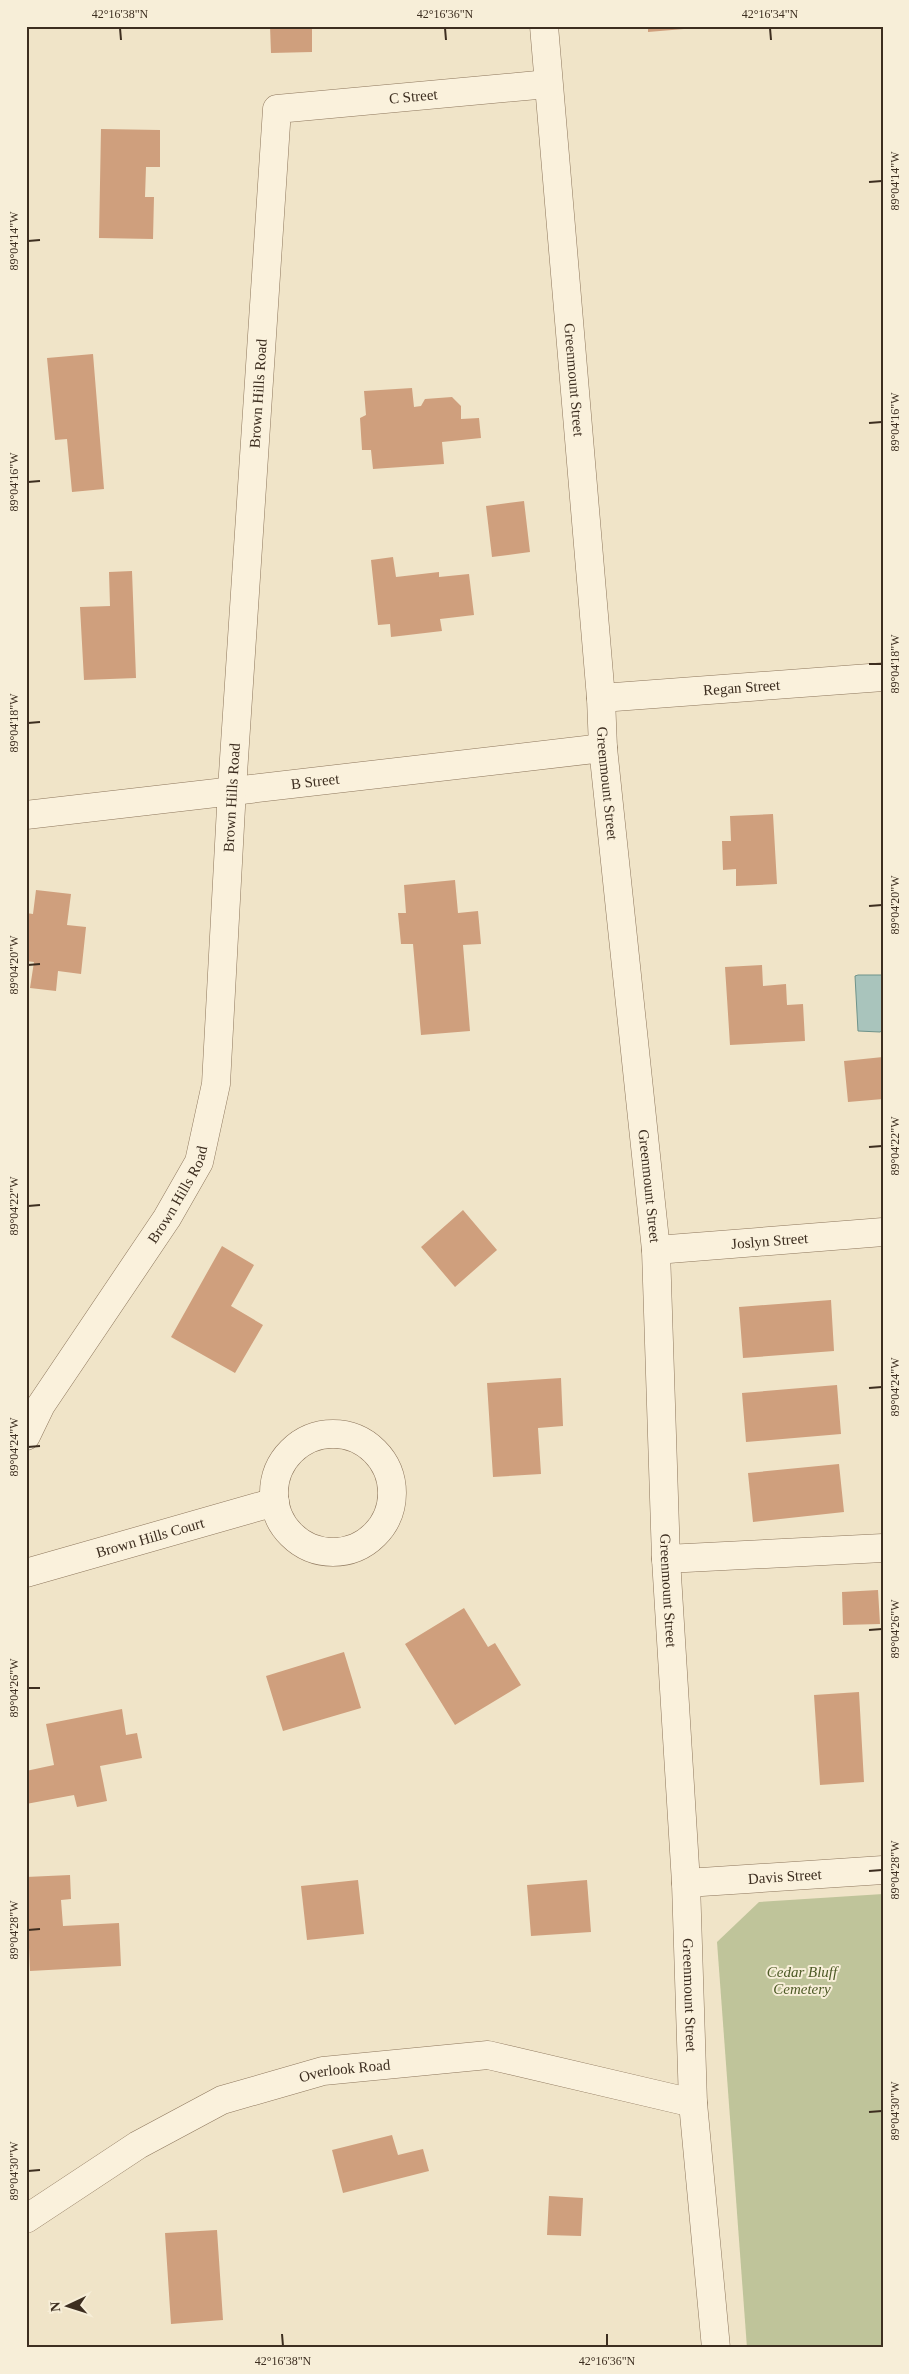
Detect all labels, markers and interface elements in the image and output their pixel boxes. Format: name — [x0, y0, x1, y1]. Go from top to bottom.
text: 42°16'38"N — [92, 7, 149, 21]
text: 42°16'36"N — [417, 7, 474, 21]
text: 42°16'34"N — [742, 7, 799, 21]
street label: C Street — [388, 86, 439, 107]
text: 89°04'14"W — [888, 151, 902, 211]
text: 89°04'14"W — [7, 211, 21, 271]
street label: Greenmount Street — [561, 322, 587, 438]
street label: Brown Hills Road — [247, 338, 270, 449]
text: 89°04'16"W — [888, 392, 902, 452]
text: 89°04'16"W — [7, 452, 21, 512]
text: 89°04'18"W — [888, 634, 902, 694]
street label: Regan Street — [703, 677, 781, 698]
text: 89°04'18"W — [7, 693, 21, 753]
street label: Greenmount Street — [594, 726, 621, 842]
street label: Brown Hills Road — [221, 742, 243, 853]
street label: B Street — [290, 771, 341, 792]
text: 89°04'20"W — [888, 875, 902, 935]
text: 89°04'20"W — [7, 935, 21, 995]
text: 89°04'22"W — [888, 1116, 902, 1176]
street label: Greenmount Street — [635, 1129, 663, 1244]
street label: Brown Hills Road — [144, 1144, 210, 1246]
text: 89°04'22"W — [7, 1176, 21, 1236]
street label: Joslyn Street — [731, 1230, 810, 1252]
text: 89°04'24"W — [888, 1357, 902, 1417]
text: 89°04'24"W — [7, 1417, 21, 1477]
street label: Brown Hills Court — [94, 1514, 207, 1561]
street label: Greenmount Street — [657, 1533, 679, 1649]
text: 89°04'26"W — [888, 1599, 902, 1659]
text: 89°04'26"W — [7, 1658, 21, 1718]
text: 89°04'28"W — [888, 1840, 902, 1900]
street label: Davis Street — [747, 1866, 823, 1887]
text: 89°04'28"W — [7, 1900, 21, 1960]
street label: Greenmount Street — [680, 1938, 699, 2053]
park label: Cedar Bluff Cemetery — [767, 1964, 839, 1997]
street label: Overlook Road — [297, 2056, 391, 2085]
text: 89°04'30"W — [888, 2081, 902, 2141]
text: 89°04'30"W — [7, 2141, 21, 2201]
north arrow — [42, 2282, 92, 2332]
text: N — [48, 2301, 63, 2312]
text: 42°16'38"N — [255, 2354, 312, 2368]
text: 42°16'36"N — [579, 2354, 636, 2368]

